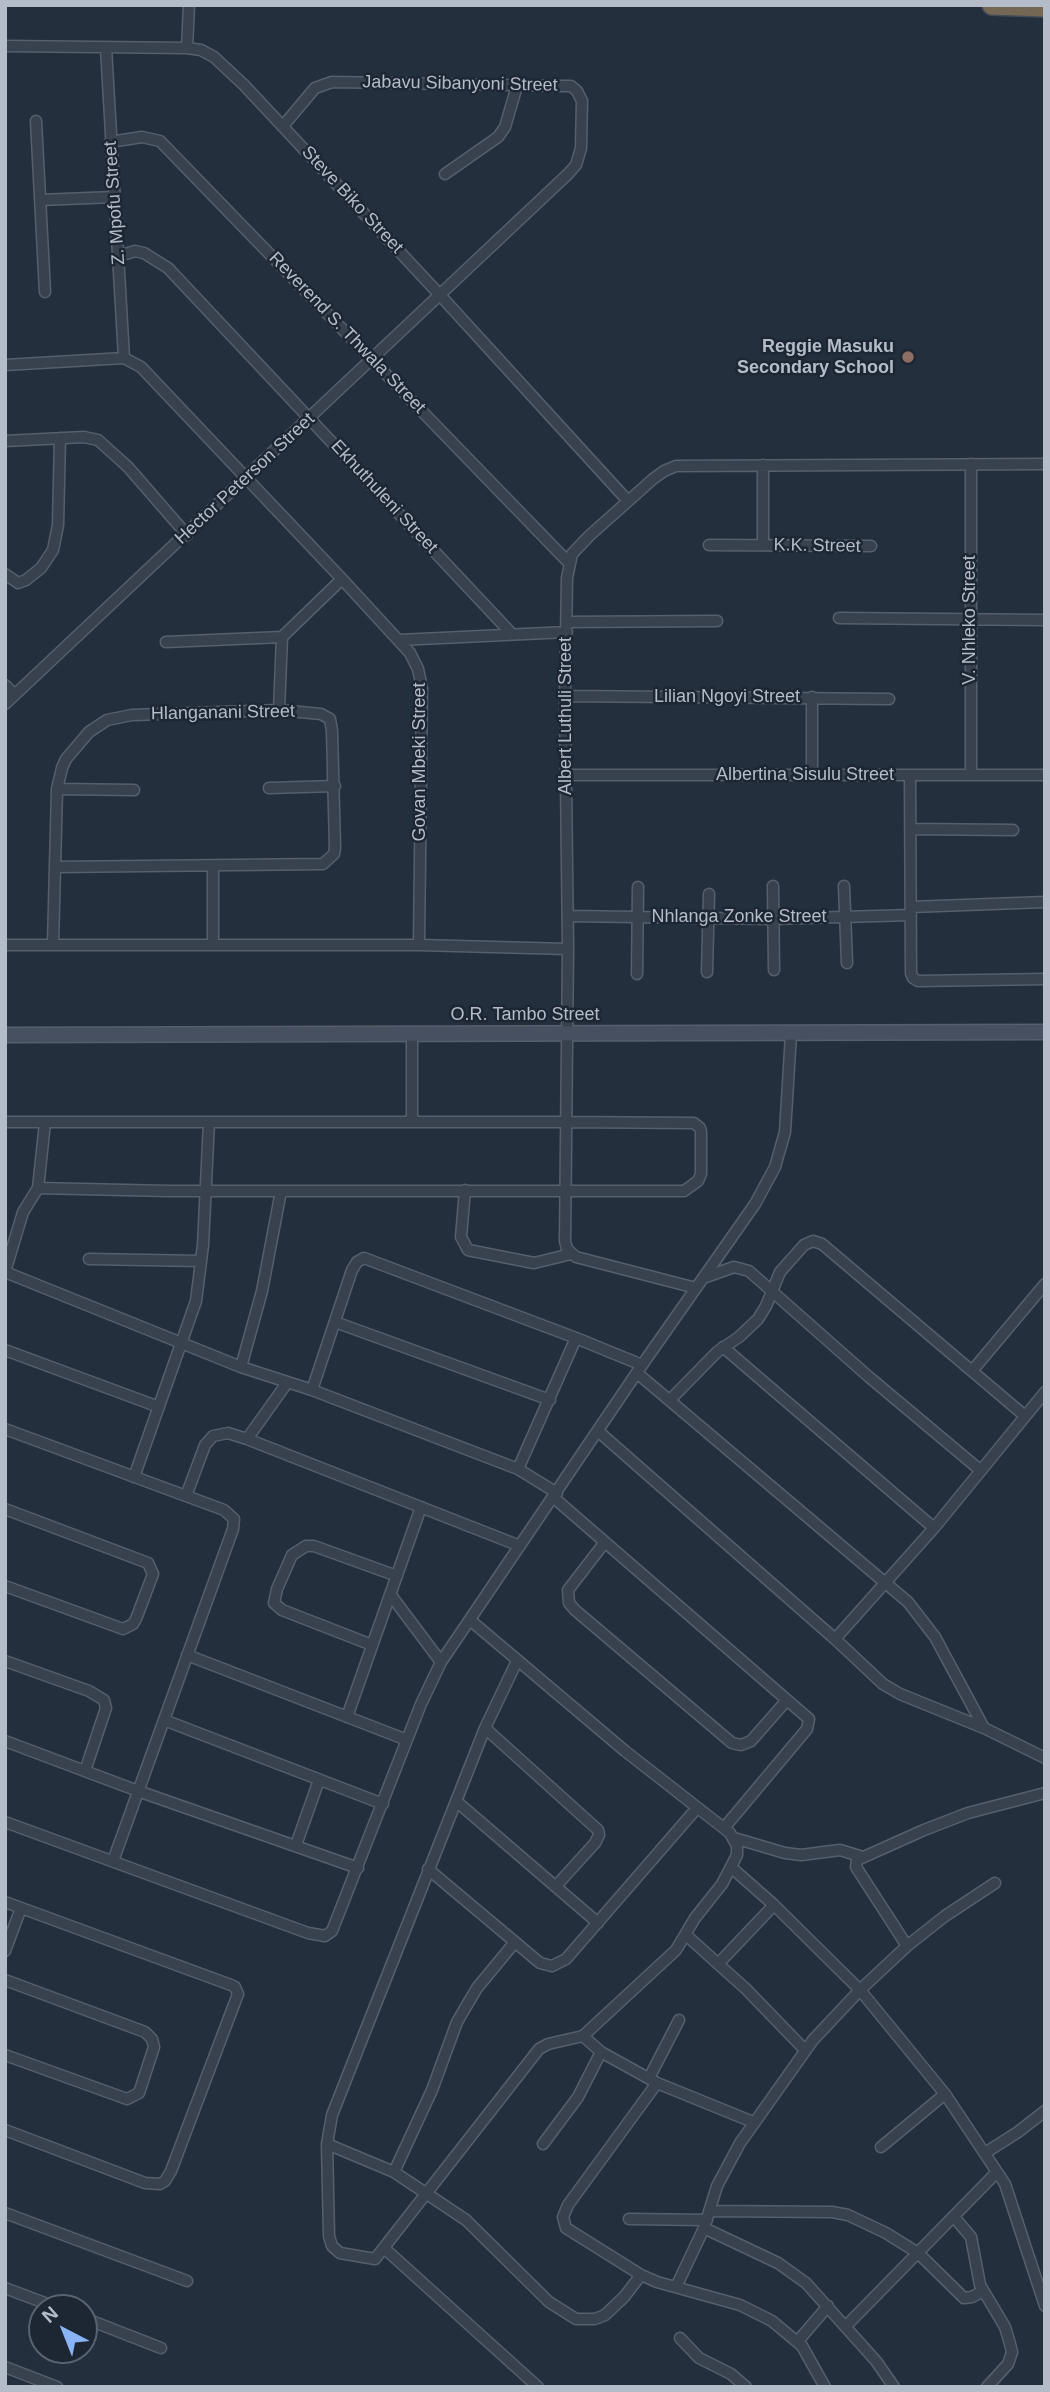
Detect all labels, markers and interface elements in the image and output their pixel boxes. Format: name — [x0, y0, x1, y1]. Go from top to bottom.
street label: Jabavu Sibanyoni Street — [362, 71, 558, 97]
street label: Z. Mpofu Street — [100, 140, 130, 266]
street label: Steve Biko Street — [297, 142, 407, 258]
street label: Reverend S. Thwala Street — [264, 248, 430, 418]
place label: Reggie Masuku Secondary School — [737, 336, 894, 378]
marker: Reggie Masuku Secondary School — [900, 349, 916, 365]
street label: Hector Peterson Street — [171, 409, 319, 549]
street label: Ekhuthuleni Street — [326, 436, 442, 558]
street label: K.K. Street — [773, 534, 861, 558]
street label: V. Nhleko Street — [959, 555, 981, 685]
street label: Albert Luthuli Street — [555, 637, 577, 795]
street label: Govan Mbeki Street — [409, 682, 431, 842]
street label: Lilian Ngoyi Street — [654, 686, 800, 708]
street label: Hlanganani Street — [151, 701, 295, 725]
street label: Albertina Sisulu Street — [716, 764, 894, 786]
street label: Nhlanga Zonke Street — [651, 906, 827, 928]
street label: O.R. Tambo Street — [450, 1004, 600, 1026]
north arrow — [28, 2294, 98, 2364]
text: N — [38, 2302, 62, 2327]

